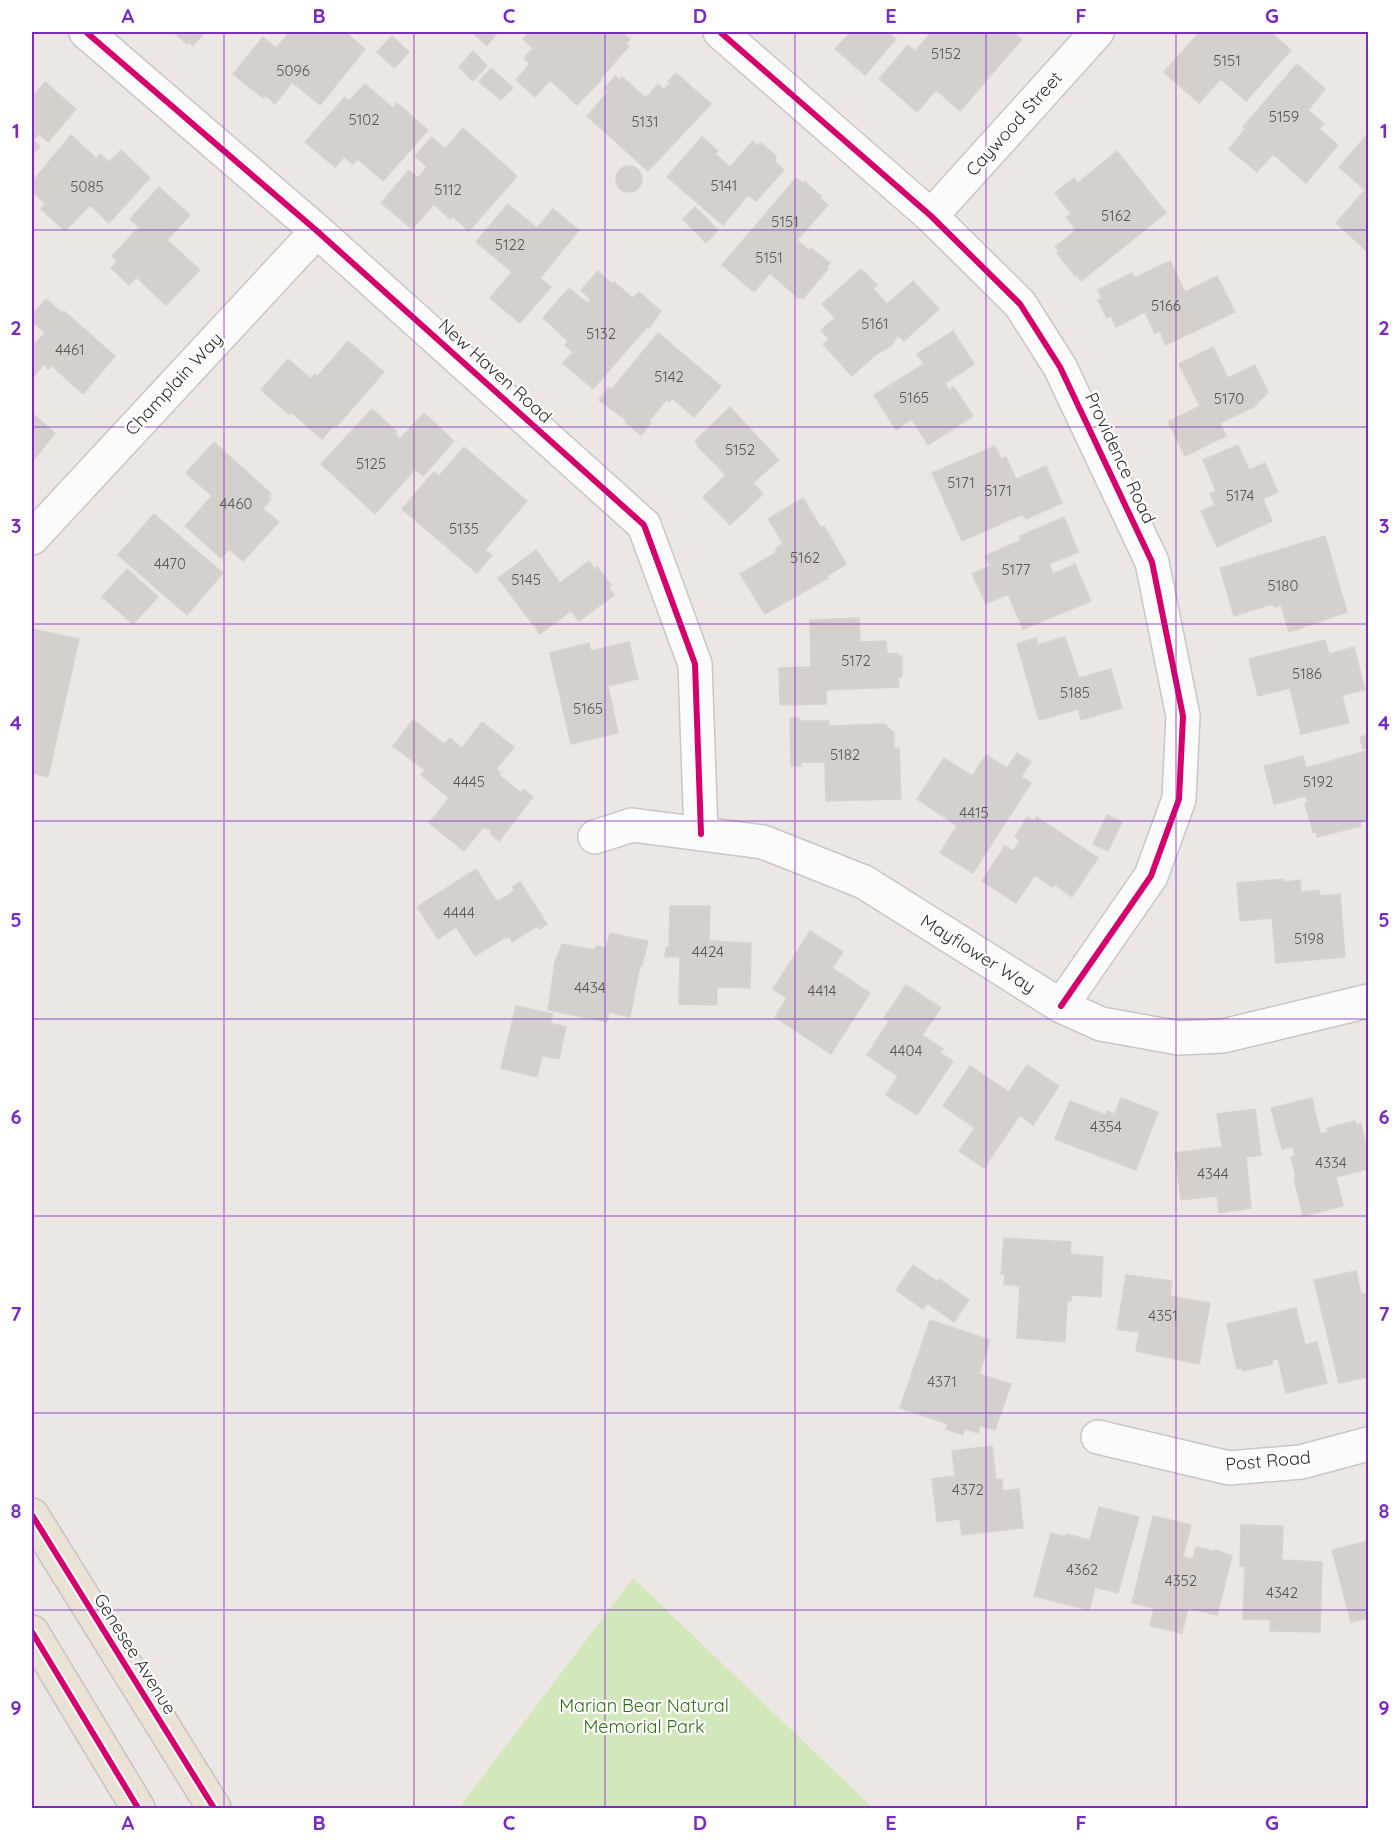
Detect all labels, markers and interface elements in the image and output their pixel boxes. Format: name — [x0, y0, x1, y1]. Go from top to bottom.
text: A — [122, 3, 135, 28]
text: B — [312, 3, 326, 28]
text: C — [503, 3, 516, 28]
text: D — [693, 3, 707, 28]
text: E — [885, 3, 897, 28]
text: F — [1075, 3, 1087, 28]
text: G — [1265, 3, 1279, 28]
house number: 5152 — [931, 44, 961, 63]
house number: 5151 — [1213, 51, 1241, 70]
house number: 5096 — [276, 61, 310, 80]
street label: Caywood Street — [961, 66, 1067, 181]
house number: 5159 — [1269, 107, 1299, 126]
house number: 5102 — [349, 110, 379, 129]
house number: 5131 — [631, 112, 659, 131]
text: 1 — [12, 118, 20, 143]
text: 1 — [1380, 118, 1388, 143]
house number: 5141 — [711, 176, 737, 195]
house number: 5085 — [70, 177, 104, 196]
house number: 5112 — [434, 180, 462, 199]
house number: 5162 — [1101, 206, 1131, 225]
house number: 5151 — [771, 212, 799, 231]
house number: 5122 — [495, 235, 525, 254]
house number: 5151 — [755, 248, 783, 267]
house number: 5166 — [1151, 296, 1181, 315]
street label: New Haven Road — [434, 314, 557, 428]
house number: 5161 — [861, 314, 889, 333]
text: 2 — [10, 315, 22, 340]
text: 2 — [1378, 315, 1390, 340]
house number: 5132 — [586, 324, 616, 343]
street label: Champlain Way — [120, 327, 227, 440]
house number: 4461 — [55, 340, 85, 359]
house number: 5142 — [654, 367, 684, 386]
house number: 5165 — [899, 388, 929, 407]
street label: Providence Road — [1080, 389, 1161, 527]
house number: 5170 — [1214, 389, 1244, 408]
house number: 5152 — [725, 440, 755, 459]
house number: 5125 — [356, 454, 386, 473]
house number: 5171 — [947, 473, 975, 492]
house number: 5171 — [984, 481, 1012, 500]
house number: 5174 — [1226, 486, 1254, 505]
house number: 4460 — [220, 494, 252, 513]
text: 3 — [11, 513, 21, 538]
text: 3 — [1379, 513, 1389, 538]
house number: 5135 — [449, 519, 479, 538]
house number: 5162 — [790, 548, 820, 567]
house number: 4470 — [154, 554, 186, 573]
house number: 5177 — [1001, 560, 1031, 579]
house number: 5145 — [511, 570, 541, 589]
house number: 5180 — [1268, 576, 1298, 595]
house number: 5172 — [841, 651, 871, 670]
house number: 5186 — [1292, 664, 1322, 683]
house number: 5185 — [1060, 683, 1090, 702]
house number: 5165 — [573, 699, 603, 718]
text: 4 — [10, 710, 22, 735]
text: 4 — [1378, 710, 1390, 735]
house number: 5182 — [830, 745, 860, 764]
house number: 4445 — [453, 772, 485, 791]
house number: 5192 — [1303, 772, 1333, 791]
house number: 4415 — [959, 803, 989, 822]
house number: 4444 — [443, 903, 475, 922]
text: 5 — [10, 907, 22, 932]
text: 5 — [1378, 907, 1390, 932]
street label: Mayflower Way — [916, 909, 1040, 998]
house number: 5198 — [1294, 929, 1324, 948]
house number: 4424 — [692, 942, 724, 961]
house number: 4434 — [574, 978, 606, 997]
house number: 4414 — [808, 981, 837, 1000]
house number: 4404 — [890, 1041, 922, 1060]
text: 6 — [10, 1104, 22, 1129]
text: 6 — [1378, 1104, 1390, 1129]
house number: 4354 — [1090, 1117, 1122, 1136]
house number: 4334 — [1315, 1153, 1347, 1172]
house number: 4344 — [1197, 1164, 1229, 1183]
text: 7 — [11, 1301, 22, 1326]
text: 7 — [1379, 1301, 1390, 1326]
house number: 4351 — [1148, 1306, 1178, 1325]
house number: 4371 — [927, 1372, 957, 1391]
street label: Post Road — [1224, 1445, 1312, 1476]
house number: 4372 — [952, 1480, 984, 1499]
text: 8 — [11, 1498, 22, 1523]
text: 8 — [1379, 1498, 1390, 1523]
house number: 4362 — [1066, 1560, 1098, 1579]
house number: 4352 — [1165, 1571, 1197, 1590]
house number: 4342 — [1266, 1583, 1298, 1602]
street label: Genesee Avenue — [89, 1589, 182, 1719]
park label: Marian Bear Natural Memorial Park — [559, 1694, 729, 1738]
text: 9 — [10, 1695, 22, 1720]
text: 9 — [1378, 1695, 1390, 1720]
text: A — [122, 1810, 135, 1835]
text: B — [312, 1810, 326, 1835]
text: C — [503, 1810, 516, 1835]
text: D — [693, 1810, 707, 1835]
text: E — [885, 1810, 897, 1835]
text: F — [1075, 1810, 1087, 1835]
text: G — [1265, 1810, 1279, 1835]

